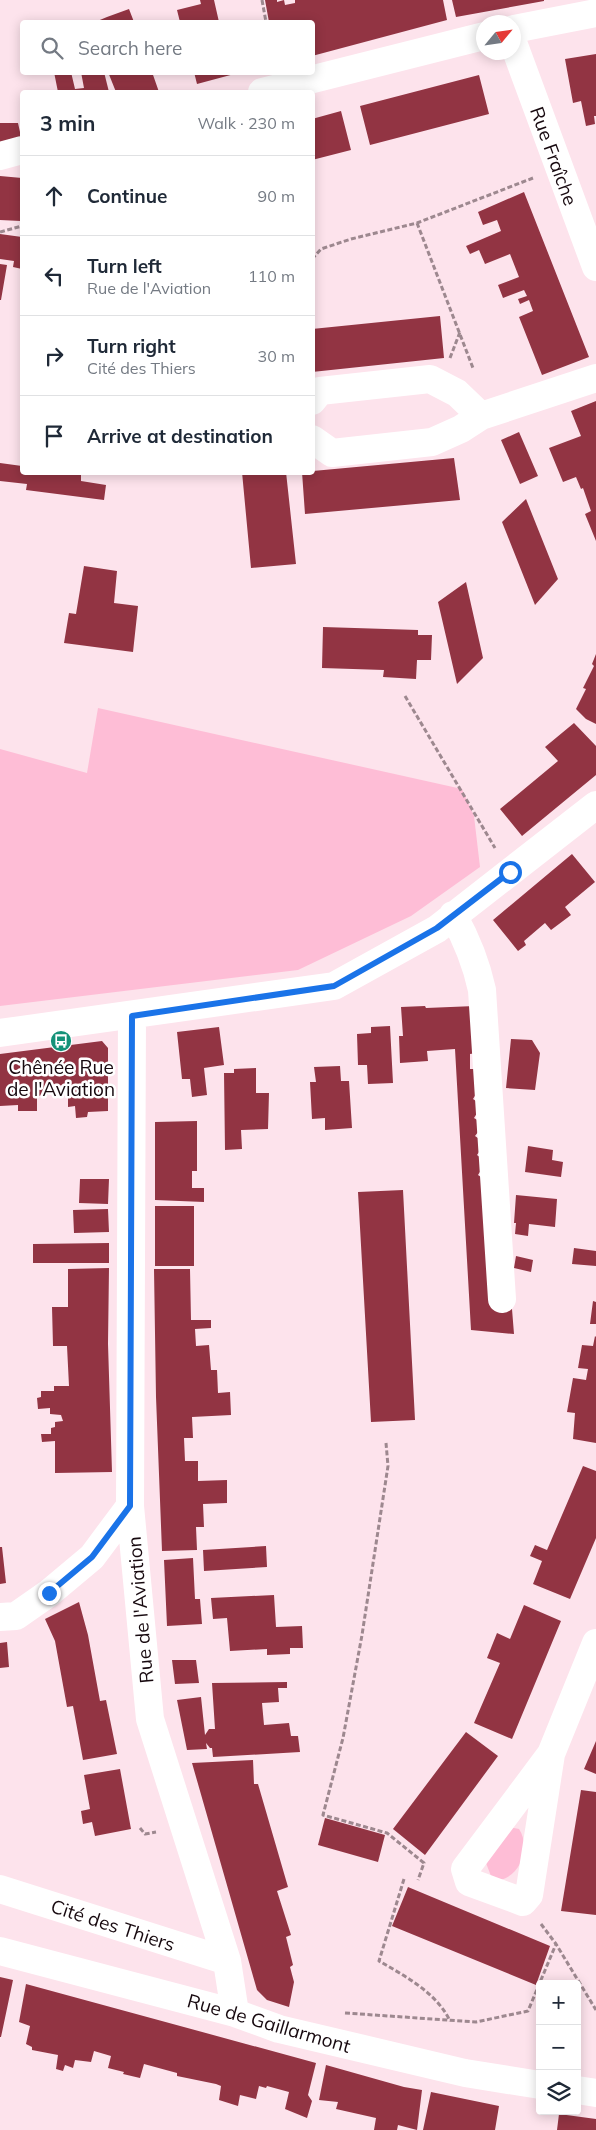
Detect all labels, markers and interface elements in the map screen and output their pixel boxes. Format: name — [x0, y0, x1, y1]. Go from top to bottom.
north arrow — [476, 15, 521, 60]
search box — [20, 20, 315, 75]
icon: search — [38, 34, 66, 62]
text: Search here — [78, 36, 182, 60]
street label: Rue Fraîche — [525, 103, 583, 209]
text: 3 min — [40, 110, 95, 136]
text: Walk · 230 m — [197, 113, 295, 133]
icon: ahead — [40, 182, 68, 210]
text: Continue — [87, 184, 167, 208]
text: 90 m — [258, 186, 295, 206]
text: Turn left — [87, 254, 162, 278]
icon: left — [40, 262, 68, 290]
text: 110 m — [248, 266, 295, 286]
text: Rue de l'Aviation — [87, 278, 211, 298]
text: Turn right — [87, 334, 176, 358]
icon: right — [40, 342, 68, 370]
text: 30 m — [258, 346, 295, 366]
text: Cité des Thiers — [87, 358, 196, 378]
icon: arrive — [40, 422, 68, 450]
text: Arrive at destination — [87, 424, 273, 448]
route start — [499, 861, 522, 884]
bus stop icon: Chênée Rue de l'Aviation — [49, 1029, 73, 1053]
place label: Chênée Rue de l'Aviation — [7, 1055, 115, 1101]
street label: Rue de l'Aviation — [122, 1536, 158, 1684]
route end — [38, 1582, 61, 1605]
street label: Cité des Thiers — [48, 1894, 178, 1956]
map controls — [536, 1980, 581, 2115]
button: + — [536, 1980, 581, 2025]
street label: Rue de Gaillarmont — [185, 1988, 354, 2058]
button: − — [536, 2025, 581, 2070]
button: layers — [536, 2070, 581, 2115]

